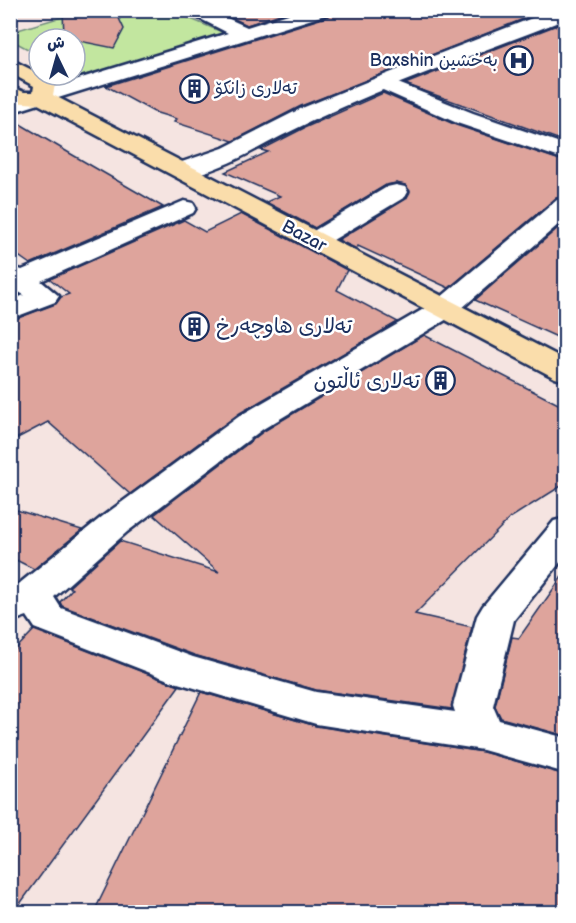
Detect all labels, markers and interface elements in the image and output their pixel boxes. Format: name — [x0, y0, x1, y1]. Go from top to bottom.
north arrow — [27, 27, 87, 87]
text: ش — [46, 33, 65, 54]
hospital icon: Baxshin بەخشین — [503, 44, 535, 76]
place label: Baxshin بەخشین — [370, 50, 498, 71]
building icon: تەلاری زانکۆ — [178, 72, 210, 104]
place label: تەلاری زانکۆ — [213, 78, 298, 99]
street label: Bazar — [278, 216, 330, 257]
building icon: تەلاری هاوچەرخ — [179, 310, 211, 342]
place label: تەلاری هاوچەرخ — [216, 314, 353, 340]
building icon: تەلاری ئاڵتون — [425, 365, 457, 397]
place label: تەلاری ئاڵتون — [314, 366, 421, 394]

